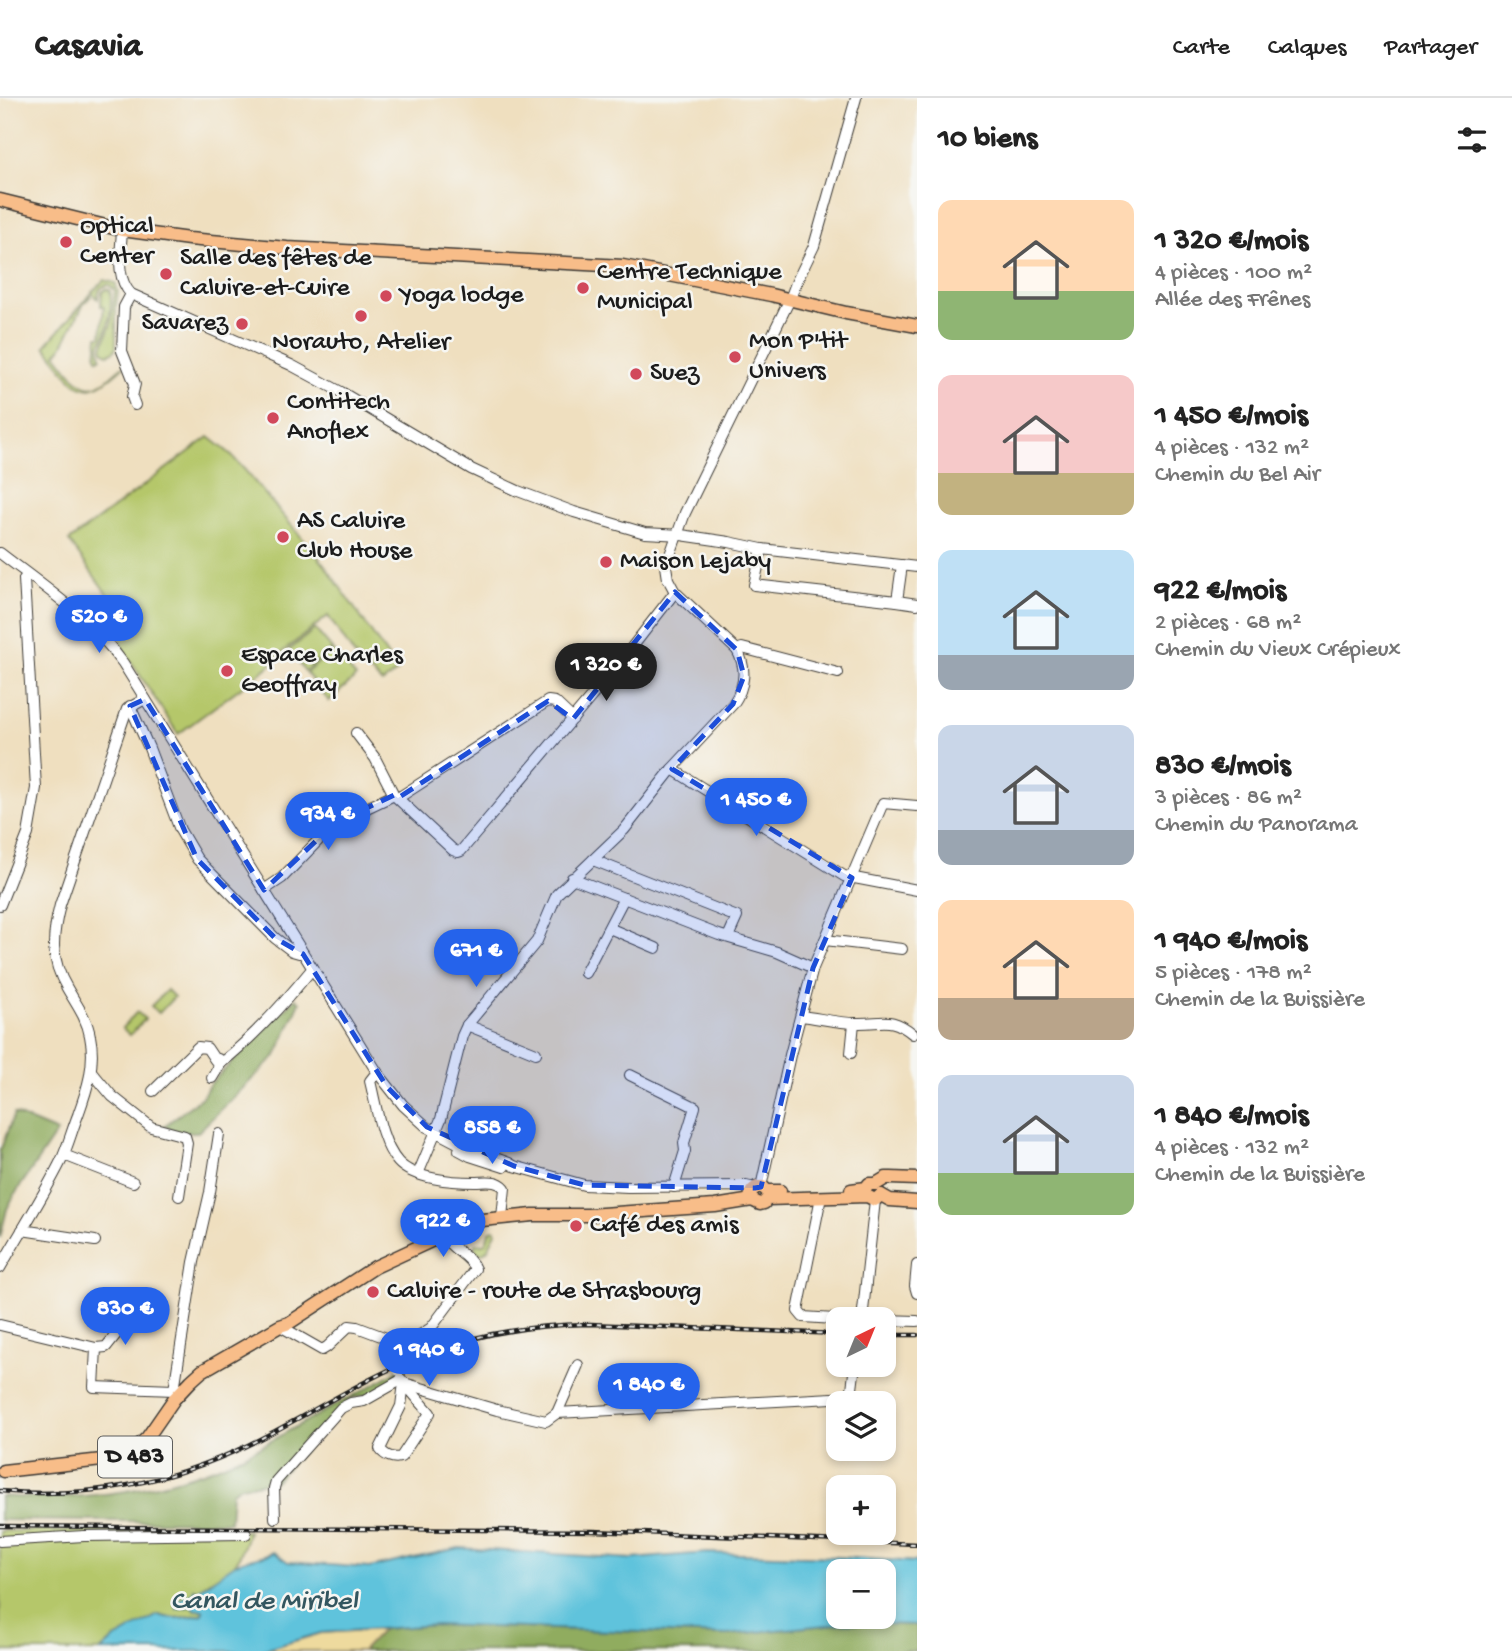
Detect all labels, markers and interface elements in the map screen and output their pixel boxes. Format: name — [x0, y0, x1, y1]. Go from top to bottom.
text: Casavia — [35, 29, 142, 67]
text: Carte — [1173, 34, 1230, 63]
text: Calques — [1268, 34, 1346, 63]
text: Partager — [1384, 34, 1477, 63]
icon: filters — [1453, 121, 1491, 159]
text: 10 biens — [938, 123, 1037, 158]
place label: Optical Center — [80, 212, 156, 273]
text: 1 320 €/mois — [1155, 225, 1308, 260]
icon: home — [994, 228, 1078, 312]
marker: Optical Center — [58, 234, 74, 250]
place label: Salle des fêtes de Caluire-et-Cuire — [180, 244, 372, 305]
place label: Centre Technique Municipal — [597, 258, 782, 319]
text: 4 pièces · 100 m² — [1155, 260, 1312, 287]
marker: Salle des fêtes de Caluire-et-Cuire — [158, 266, 174, 282]
marker: Centre Technique Municipal — [575, 280, 591, 296]
place label: Yoga lodge — [398, 281, 524, 312]
text: Allée des Frênes — [1155, 287, 1310, 314]
marker: Yoga lodge — [378, 288, 394, 304]
marker: Norauto, Atelier — [353, 308, 369, 324]
place label: Savarez — [142, 309, 230, 340]
marker: Savarez — [234, 316, 250, 332]
place label: Mon P'tit Univers — [749, 327, 849, 388]
place label: Norauto, Atelier — [272, 328, 453, 359]
marker: Mon P'tit Univers — [727, 349, 743, 365]
place label: Suez — [650, 359, 701, 390]
marker: Suez — [628, 366, 644, 382]
place label: Contitech Anoflex — [287, 388, 390, 449]
text: 1 450 €/mois — [1155, 400, 1308, 435]
icon: home — [994, 403, 1078, 487]
marker: Contitech Anoflex — [265, 410, 281, 426]
text: 4 pièces · 132 m² — [1155, 435, 1309, 462]
text: Chemin du Bel Air — [1155, 462, 1320, 489]
place label: AS Caluire Club House — [297, 507, 413, 568]
marker: AS Caluire Club House — [275, 529, 291, 545]
place label: Maison Lejaby — [620, 547, 771, 578]
marker: Maison Lejaby — [598, 554, 614, 570]
text: 922 €/mois — [1155, 575, 1286, 610]
icon: home — [994, 578, 1078, 662]
pin: 520 € — [50, 596, 148, 655]
text: 520 € — [71, 604, 127, 631]
text: 2 pièces · 68 m² — [1155, 610, 1301, 637]
text: Chemin du Vieux Crépieux — [1155, 637, 1401, 664]
place label: Espace Charles Geoffray — [241, 641, 404, 702]
pin: 1 320 € — [541, 644, 671, 703]
text: 1 320 € — [571, 652, 641, 679]
marker: Espace Charles Geoffray — [219, 663, 235, 679]
text: 830 €/mois — [1155, 750, 1291, 785]
icon: home — [994, 753, 1078, 837]
pin: 1 450 € — [691, 778, 821, 838]
text: 3 pièces · 86 m² — [1155, 785, 1302, 812]
text: 1 450 € — [721, 787, 791, 814]
pin: 934 € — [279, 792, 377, 852]
text: 934 € — [301, 801, 355, 828]
text: Chemin du Panorama — [1155, 812, 1357, 839]
text: 1 940 €/mois — [1155, 925, 1307, 960]
icon: home — [994, 928, 1078, 1012]
pin: 671 € — [427, 930, 525, 989]
text: 671 € — [450, 938, 502, 965]
text: 5 pièces · 178 m² — [1155, 960, 1312, 987]
text: Chemin de la Buissière — [1155, 987, 1365, 1014]
text: 1 840 €/mois — [1155, 1100, 1308, 1135]
icon: home — [994, 1103, 1078, 1187]
pin: 858 € — [443, 1107, 541, 1166]
text: 858 € — [464, 1115, 520, 1142]
text: 4 pièces · 132 m² — [1155, 1135, 1309, 1162]
text: Chemin de la Buissière — [1155, 1162, 1365, 1189]
pin: 922 € — [394, 1200, 492, 1259]
text: 922 € — [416, 1208, 470, 1235]
place label: Café des amis — [590, 1211, 740, 1242]
marker: Café des amis — [568, 1218, 584, 1234]
place label: Caluire - route de Strasbourg — [387, 1277, 701, 1308]
marker: Caluire - route de Strasbourg — [365, 1284, 381, 1300]
pin: 830 € — [76, 1288, 174, 1347]
text: 830 € — [97, 1296, 153, 1323]
north arrow — [826, 1307, 896, 1377]
map controls — [826, 1307, 896, 1629]
pin: 1 940 € — [364, 1328, 494, 1388]
text: 1 940 € — [394, 1337, 464, 1364]
pin: 1 840 € — [584, 1364, 714, 1423]
text: 1 840 € — [614, 1372, 684, 1399]
button: layers — [826, 1391, 896, 1461]
road number: D 483 — [98, 1436, 172, 1478]
button: + — [826, 1475, 896, 1545]
button: − — [826, 1559, 896, 1629]
water label: Canal de Miribel — [171, 1586, 359, 1619]

